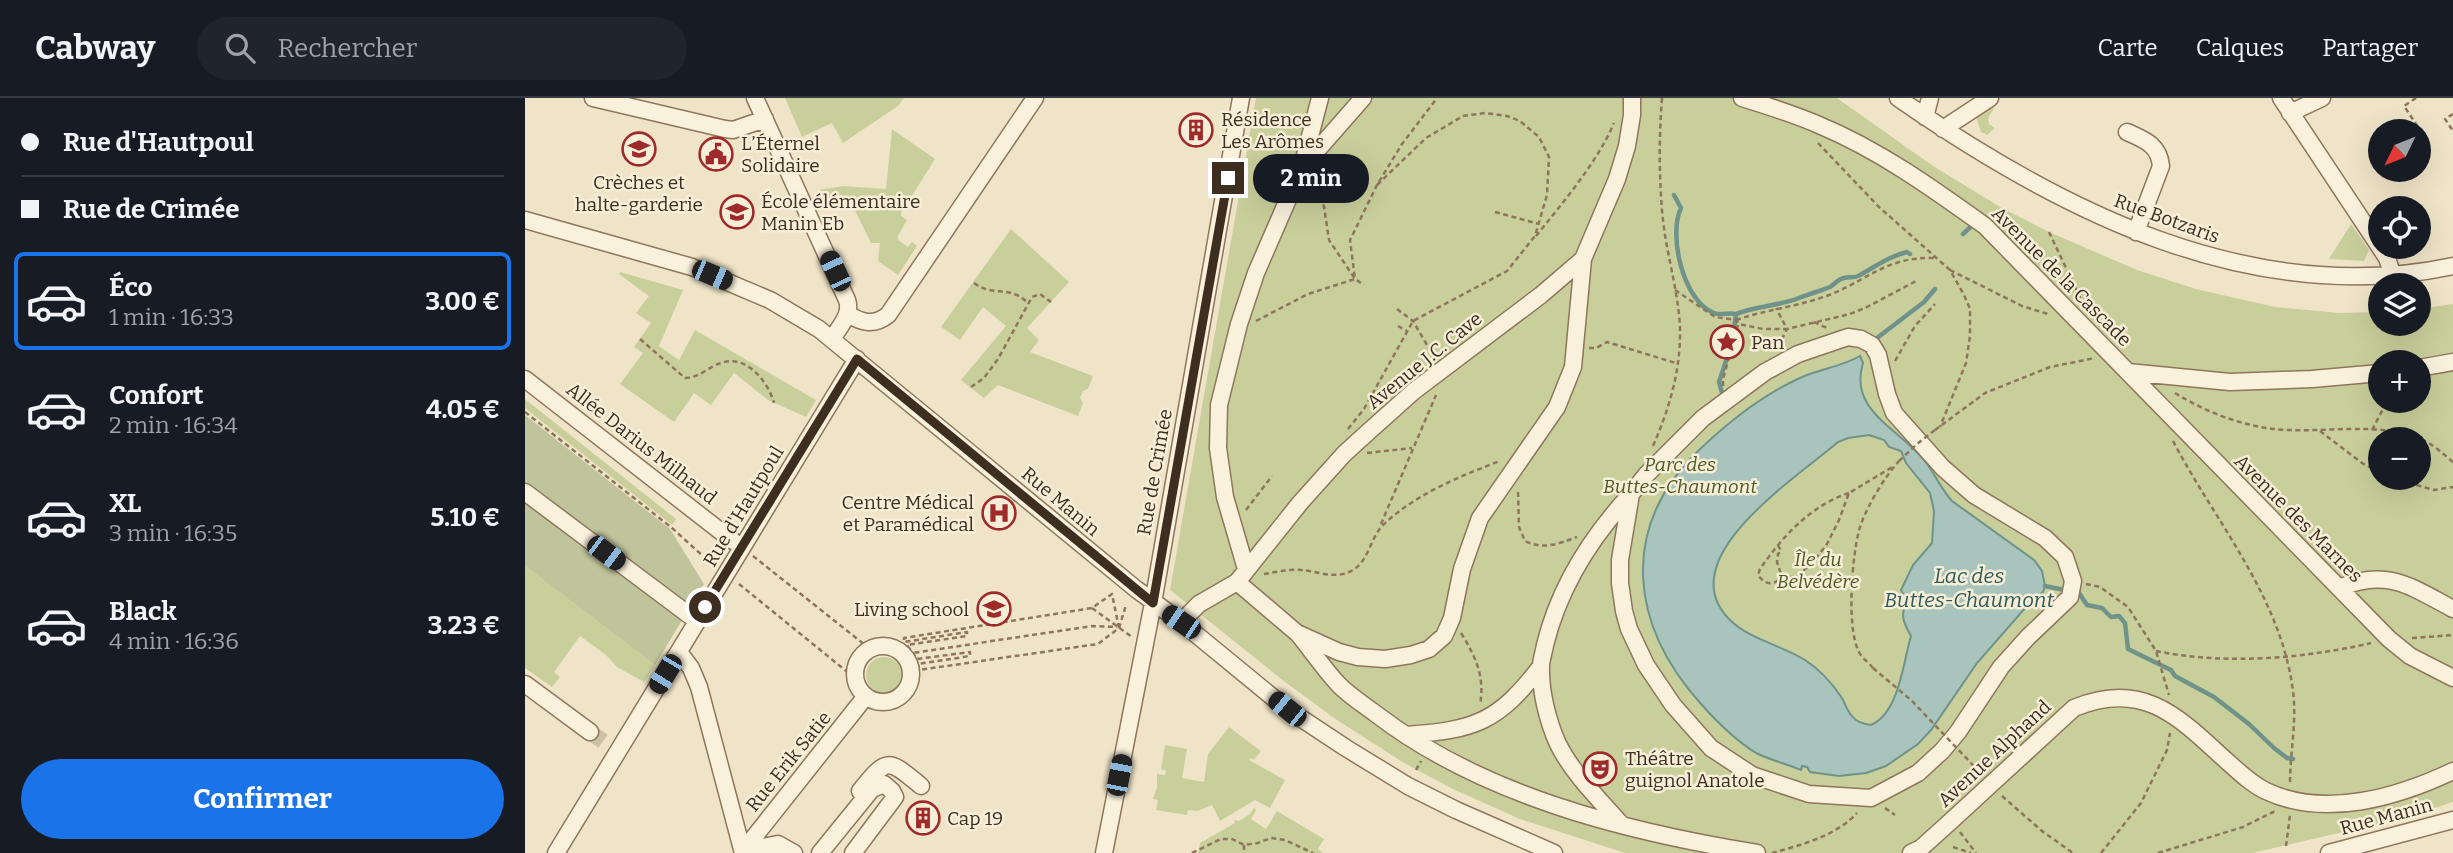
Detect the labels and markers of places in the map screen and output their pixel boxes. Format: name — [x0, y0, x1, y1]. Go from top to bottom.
place label: Résidence Les Arômes — [1221, 108, 1324, 153]
building icon: Résidence Les Arômes — [1177, 111, 1215, 149]
school or university icon: Crèches et halte-garderie — [620, 130, 658, 168]
place label: L’Éternel Solidaire — [741, 132, 820, 177]
public building icon: L’Éternel Solidaire — [697, 135, 735, 173]
place label: Crèches et halte-garderie — [575, 171, 703, 216]
place label: École élémentaire Manin Eb — [761, 190, 920, 235]
school or university icon: École élémentaire Manin Eb — [718, 193, 756, 231]
place icon: Pan — [1708, 323, 1746, 361]
place label: Pan — [1751, 331, 1784, 354]
place label: Centre Médical et Paramédical — [842, 491, 974, 536]
hospital icon: Centre Médical et Paramédical — [980, 494, 1018, 532]
school or university icon: Living school — [975, 590, 1013, 628]
place label: Living school — [854, 598, 969, 621]
place label: Théâtre guignol Anatole — [1625, 747, 1765, 792]
theatre icon: Théâtre guignol Anatole — [1581, 750, 1619, 788]
building icon: Cap 19 — [904, 799, 942, 837]
place label: Cap 19 — [947, 807, 1003, 830]

